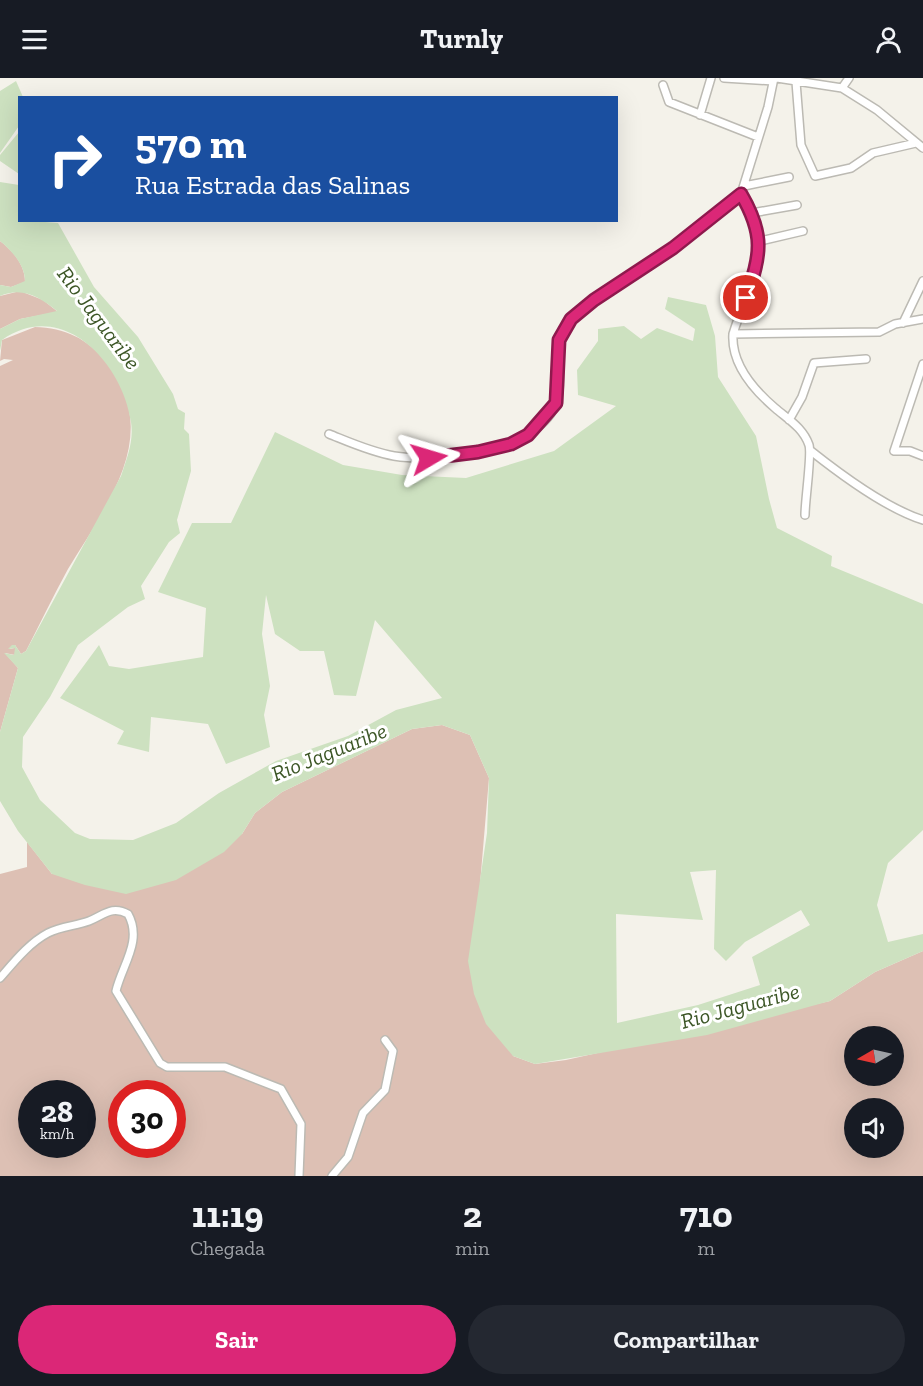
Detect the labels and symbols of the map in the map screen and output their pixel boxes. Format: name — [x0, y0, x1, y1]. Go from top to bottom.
water label: Rio Jaguaribe — [52, 261, 146, 375]
pin — [720, 272, 771, 323]
position arrow — [397, 426, 461, 490]
water label: Rio Jaguaribe — [267, 717, 391, 787]
water label: Rio Jaguaribe — [678, 977, 802, 1035]
north arrow — [844, 1026, 904, 1086]
speed limit sign: 30 — [108, 1080, 186, 1158]

